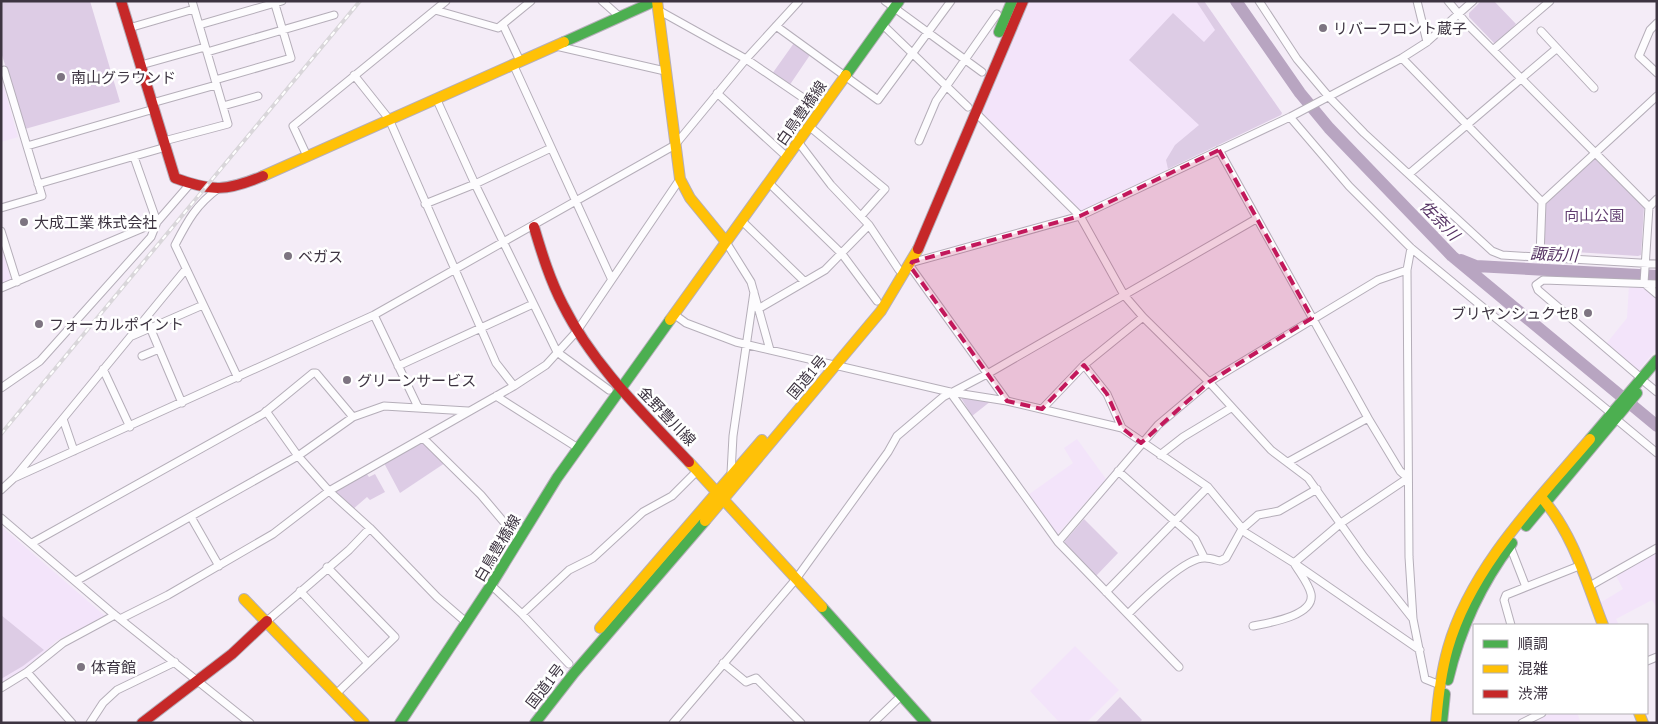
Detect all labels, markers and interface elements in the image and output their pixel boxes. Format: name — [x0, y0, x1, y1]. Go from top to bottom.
place label: リバーフロント蔵子 — [1333, 19, 1467, 38]
marker: リバーフロント蔵子 — [1317, 22, 1329, 34]
place label: 南山グラウンド — [71, 68, 176, 87]
marker: 南山グラウンド — [55, 71, 67, 83]
street label: 白鳥豊橋線 — [772, 77, 830, 149]
water label: 佐奈川 — [1416, 196, 1465, 246]
park label: 向山公園 — [1564, 206, 1624, 225]
place label: 大成工業 株式会社 — [34, 213, 157, 232]
marker: 大成工業 株式会社 — [18, 216, 30, 228]
water label: 諏訪川 — [1530, 243, 1580, 265]
place label: ベガス — [298, 247, 343, 266]
marker: ベガス — [282, 250, 294, 262]
place label: ブリヤンシュクセB — [1451, 304, 1578, 323]
marker: ブリヤンシュクセB — [1582, 307, 1594, 319]
place label: フォーカルポイント — [49, 315, 184, 334]
marker: フォーカルポイント — [33, 318, 45, 330]
street label: 国道1号 — [783, 351, 831, 403]
place label: グリーンサービス — [357, 371, 476, 390]
marker: グリーンサービス — [341, 374, 353, 386]
street label: 金野豊川線 — [634, 382, 700, 450]
street label: 白鳥豊橋線 — [470, 511, 524, 585]
legend — [1473, 624, 1648, 714]
text: 順調 — [1518, 634, 1548, 653]
place label: 体育館 — [91, 658, 136, 677]
text: 混雑 — [1518, 659, 1548, 678]
street label: 国道1号 — [522, 660, 568, 712]
marker: 体育館 — [75, 661, 87, 673]
text: 渋滞 — [1518, 684, 1548, 703]

